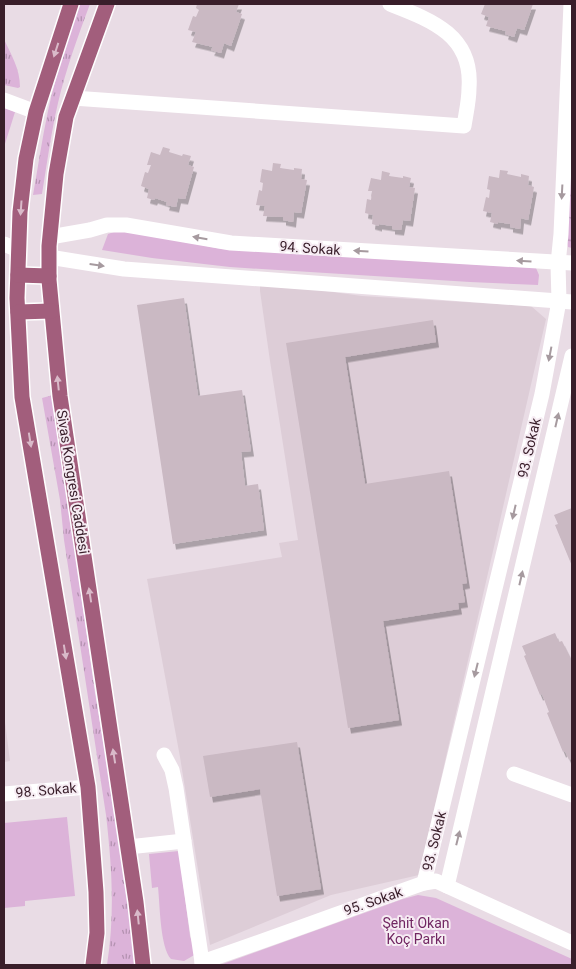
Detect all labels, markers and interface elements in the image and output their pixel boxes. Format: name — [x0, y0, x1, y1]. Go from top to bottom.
one-way arrow — [52, 43, 60, 58]
one-way arrow — [558, 185, 566, 201]
one-way arrow — [16, 200, 24, 216]
one-way arrow — [191, 233, 207, 241]
street label: 94. Sokak — [279, 238, 342, 258]
one-way arrow — [353, 247, 369, 255]
one-way arrow — [515, 257, 531, 265]
one-way arrow — [90, 261, 106, 269]
one-way arrow — [545, 346, 553, 362]
one-way arrow — [54, 374, 62, 390]
street label: Sivas Kongresi Caddesi — [54, 409, 92, 555]
one-way arrow — [553, 412, 561, 427]
street label: 93. Sokak — [514, 416, 544, 480]
one-way arrow — [26, 432, 34, 448]
one-way arrow — [510, 505, 518, 520]
one-way arrow — [517, 571, 525, 586]
one-way arrow — [85, 587, 93, 603]
one-way arrow — [61, 644, 69, 660]
one-way arrow — [472, 663, 480, 678]
one-way arrow — [110, 748, 118, 764]
street label: 98. Sokak — [15, 779, 78, 801]
street label: 93. Sokak — [419, 809, 449, 873]
one-way arrow — [454, 831, 462, 846]
street label: 95. Sokak — [342, 883, 405, 918]
one-way arrow — [134, 909, 142, 925]
park label: Şehit Okan Koç Parkı — [383, 915, 449, 947]

